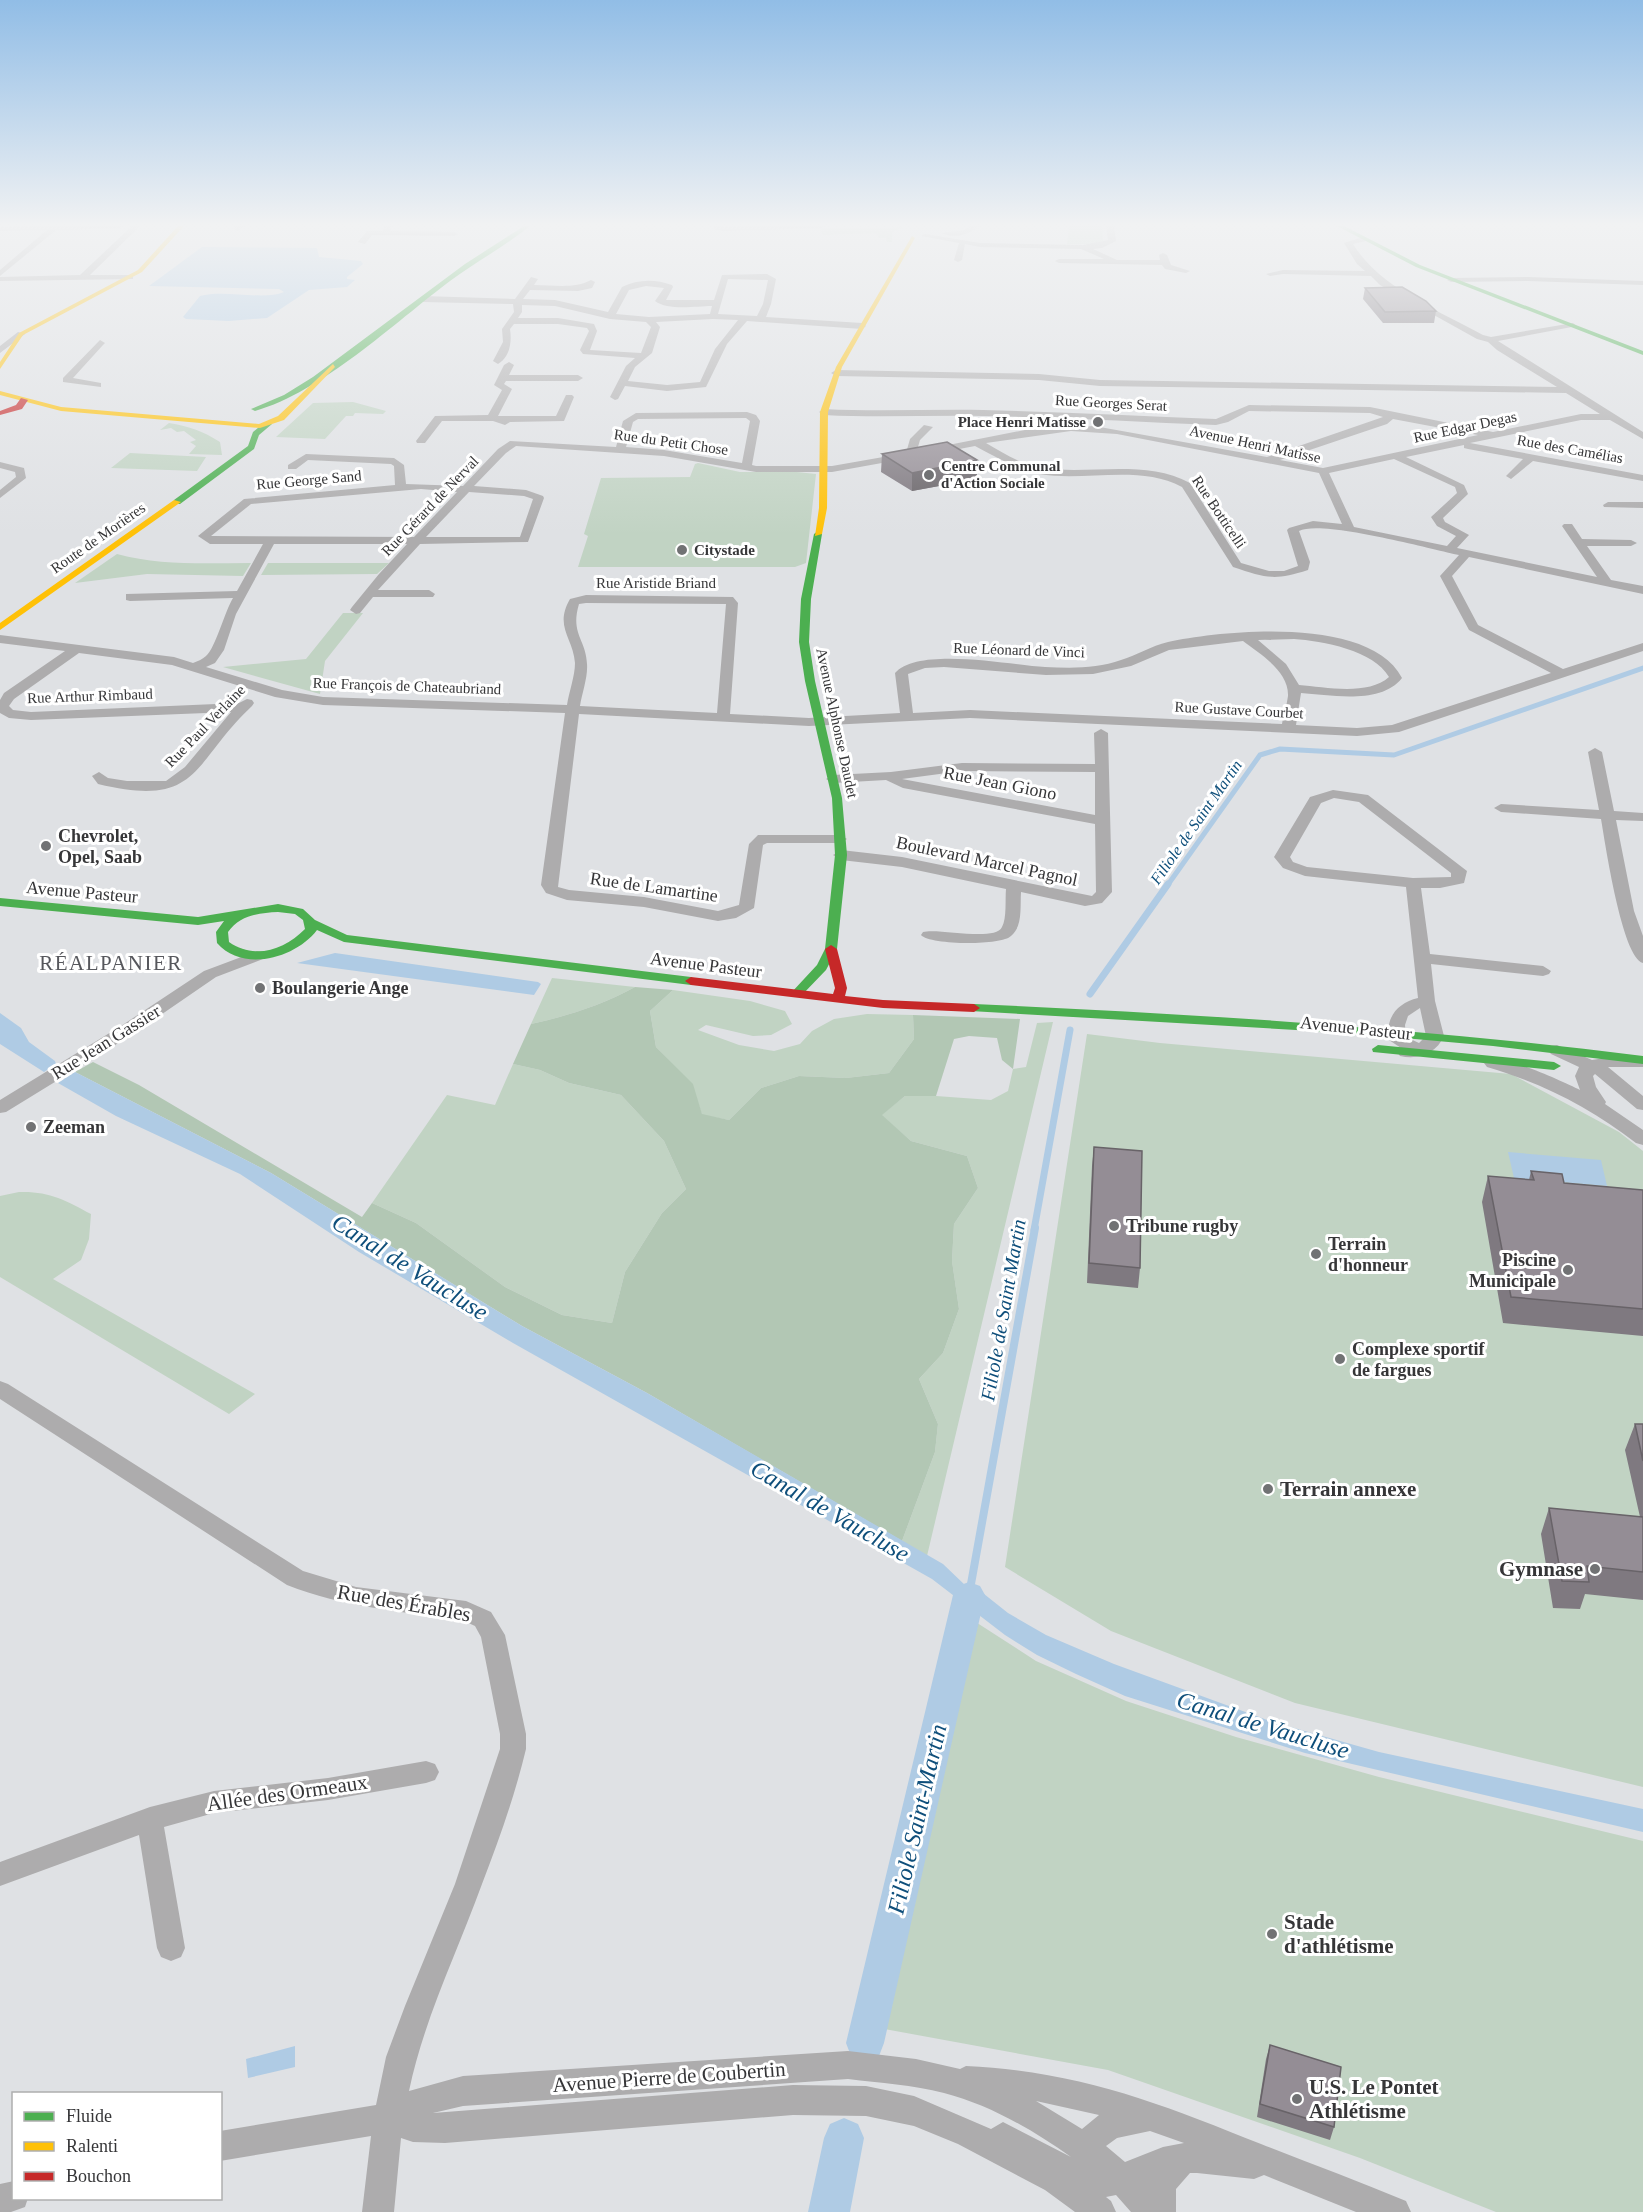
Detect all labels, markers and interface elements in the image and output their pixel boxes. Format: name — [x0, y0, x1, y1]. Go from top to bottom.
street label: Rue Georges Serat — [1055, 392, 1168, 414]
street label: Rue Edgar Degas — [1412, 408, 1518, 446]
place label: Place Henri Matisse — [958, 414, 1086, 430]
marker: Place Henri Matisse — [1091, 415, 1105, 429]
street label: Avenue Henri Matisse — [1188, 422, 1322, 466]
street label: Rue du Petit Chose — [613, 426, 730, 458]
street label: Rue des Camélias — [1516, 432, 1624, 466]
street label: Rue Gérard de Nerval — [378, 453, 482, 559]
place label: Centre Communal d'Action Sociale — [941, 458, 1060, 491]
street label: Rue George Sand — [256, 467, 363, 493]
marker: Centre Communal d'Action Sociale — [922, 468, 936, 482]
street label: Rue Botticelli — [1189, 473, 1249, 551]
street label: Route de Morières — [48, 499, 148, 577]
place label: Citystade — [694, 542, 755, 558]
marker: Citystade — [675, 543, 689, 557]
street label: Rue Aristide Briand — [596, 575, 716, 591]
street label: Rue Léonard de Vinci — [953, 640, 1085, 660]
street label: Avenue Alphonse Daudet — [813, 646, 861, 800]
street label: Rue François de Chateaubriand — [312, 675, 502, 697]
street label: Rue Paul Verlaine — [162, 681, 249, 770]
street label: Rue Arthur Rimbaud — [27, 686, 154, 706]
street label: Rue Gustave Courbet — [1174, 699, 1305, 721]
water label: Filiole de Saint Martin — [1146, 757, 1245, 888]
street label: Rue Jean Giono — [942, 762, 1058, 804]
place label: Chevrolet, Opel, Saab — [58, 826, 142, 867]
street label: Boulevard Marcel Pagnol — [894, 832, 1080, 890]
marker: Chevrolet, Opel, Saab — [39, 839, 53, 853]
street label: Rue de Lamartine — [589, 868, 719, 906]
street label: Avenue Pasteur — [25, 877, 139, 907]
street label: Avenue Pasteur — [649, 948, 763, 982]
district label: RÉALPANIER — [39, 951, 183, 975]
place label: Boulangerie Ange — [272, 978, 409, 998]
marker: Boulangerie Ange — [253, 981, 267, 995]
street label: Rue Jean Gassier — [48, 1001, 164, 1083]
street label: Avenue Pasteur — [1299, 1012, 1413, 1044]
place label: Zeeman — [43, 1117, 105, 1137]
marker: Zeeman — [24, 1120, 38, 1134]
water label: Canal de Vaucluse — [327, 1209, 493, 1326]
place label: Tribune rugby — [1126, 1216, 1238, 1236]
water label: Filiole de Saint Martin — [976, 1218, 1030, 1403]
marker: Tribune rugby — [1107, 1219, 1121, 1233]
place label: Terrain d'honneur — [1328, 1234, 1408, 1275]
marker: Terrain d'honneur — [1309, 1247, 1323, 1261]
place label: Piscine Municipale — [1469, 1250, 1556, 1291]
marker: Piscine Municipale — [1561, 1263, 1575, 1277]
place label: Complexe sportif de fargues — [1352, 1339, 1485, 1380]
marker: Complexe sportif de fargues — [1333, 1352, 1347, 1366]
water label: Canal de Vaucluse — [746, 1455, 914, 1567]
place label: Terrain annexe — [1280, 1477, 1416, 1501]
marker: Terrain annexe — [1261, 1482, 1275, 1496]
place label: Gymnase — [1499, 1557, 1583, 1581]
marker: Gymnase — [1588, 1562, 1602, 1576]
street label: Rue des Érables — [335, 1579, 473, 1627]
water label: Canal de Vaucluse — [1174, 1686, 1353, 1764]
water label: Filiole Saint-Martin — [882, 1722, 951, 1917]
street label: Allée des Ormeaux — [205, 1770, 369, 1816]
place label: Stade d'athlétisme — [1284, 1910, 1394, 1958]
marker: Stade d'athlétisme — [1265, 1927, 1279, 1941]
street label: Avenue Pierre de Coubertin — [552, 2057, 787, 2097]
place label: U.S. Le Pontet Athlétisme — [1309, 2075, 1439, 2123]
legend — [12, 2092, 222, 2200]
marker: U.S. Le Pontet Athlétisme — [1290, 2092, 1304, 2106]
text: Fluide — [66, 2106, 112, 2126]
text: Ralenti — [66, 2136, 118, 2156]
text: Bouchon — [66, 2166, 131, 2186]

